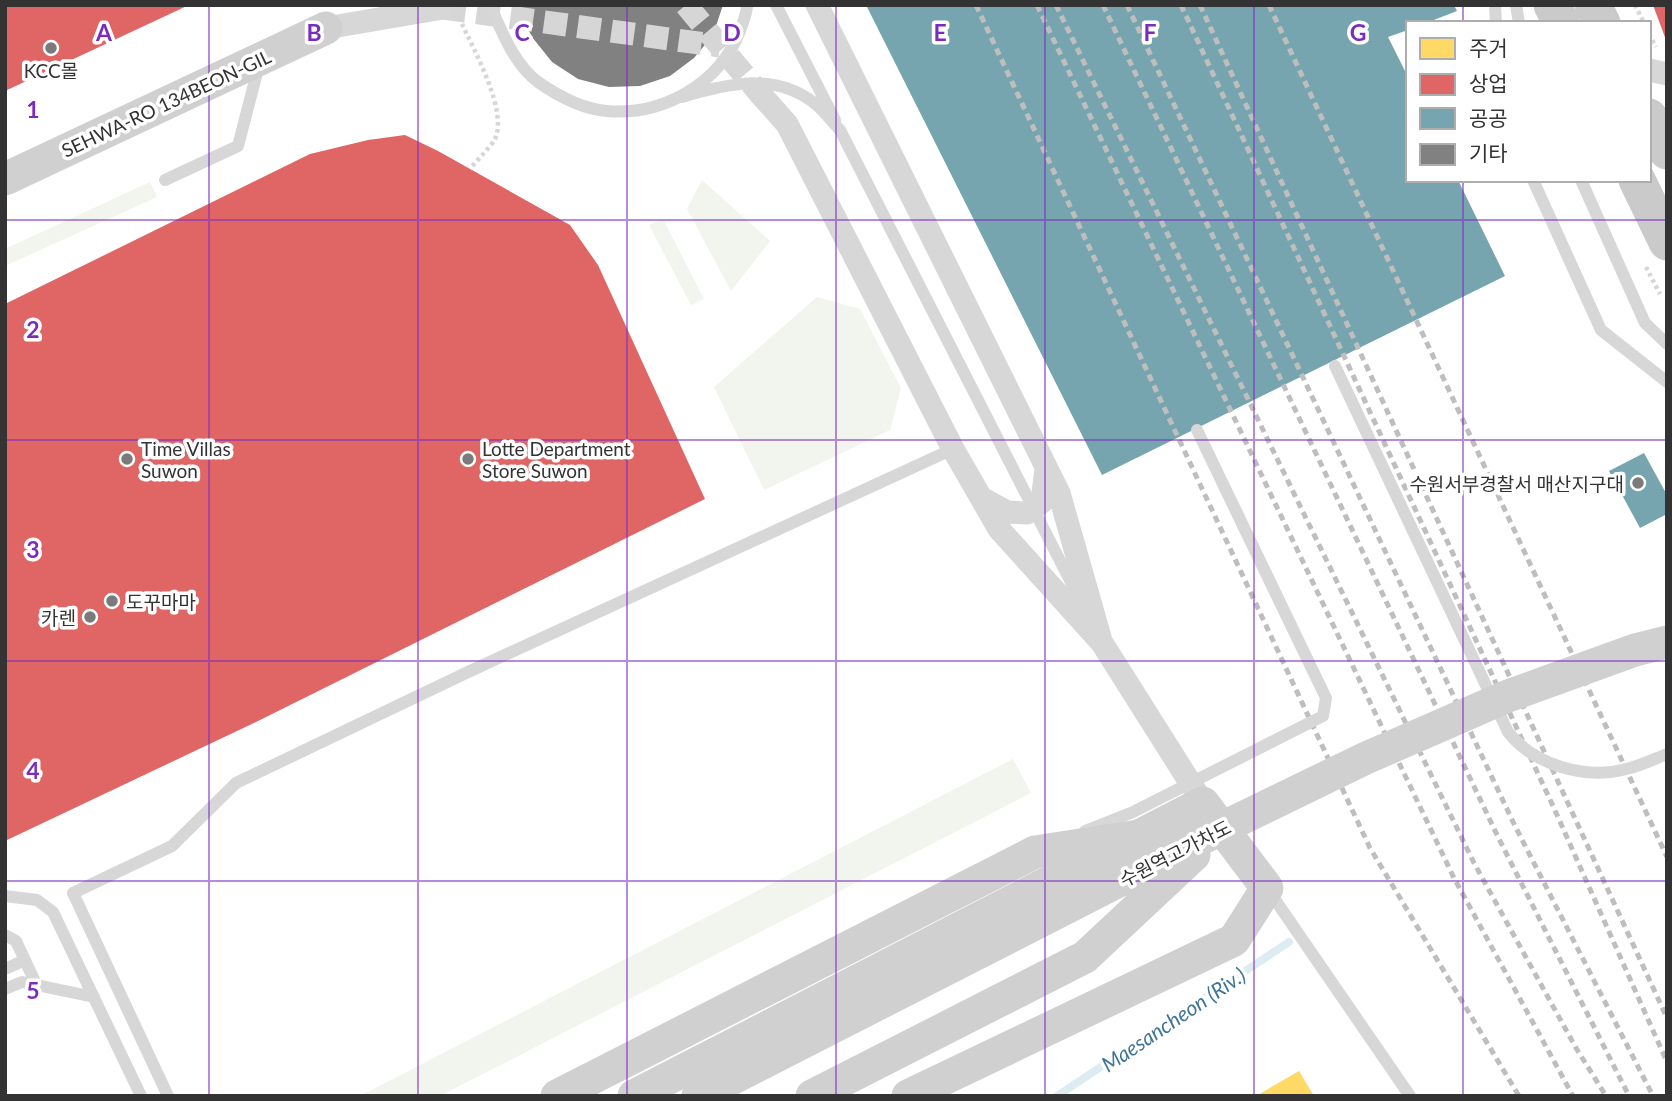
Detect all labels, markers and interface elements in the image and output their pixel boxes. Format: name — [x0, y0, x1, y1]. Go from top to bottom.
text: A — [95, 18, 113, 46]
text: B — [306, 18, 322, 46]
text: C — [514, 18, 530, 46]
text: D — [723, 18, 741, 46]
text: E — [933, 18, 947, 46]
text: F — [1143, 18, 1157, 46]
text: G — [1350, 18, 1366, 46]
legend — [1406, 21, 1651, 182]
text: 주거 — [1469, 35, 1508, 60]
marker: KCC몰 — [43, 40, 59, 56]
street label: SEHWA-RO 134BEON-GIL — [58, 44, 274, 162]
place label: KCC몰 — [24, 59, 78, 82]
text: 상업 — [1469, 70, 1508, 95]
text: 1 — [26, 95, 40, 123]
text: 공공 — [1469, 105, 1508, 130]
text: 기타 — [1469, 140, 1508, 165]
text: 2 — [26, 315, 40, 343]
place label: Time Villas Suwon — [141, 437, 231, 482]
place label: Lotte Department Store Suwon — [482, 437, 631, 482]
marker: Time Villas Suwon — [119, 451, 135, 467]
marker: Lotte Department Store Suwon — [460, 451, 476, 467]
place label: 수원서부경찰서 매산지구대 — [1409, 472, 1624, 495]
marker: 수원서부경찰서 매산지구대 — [1630, 475, 1646, 491]
text: 3 — [26, 535, 40, 563]
place label: 도꾸마마 — [126, 590, 196, 613]
marker: 도꾸마마 — [104, 593, 120, 609]
place label: 카렌 — [41, 606, 76, 629]
marker: 카렌 — [82, 609, 98, 625]
text: 4 — [26, 756, 40, 784]
street label: 수원역고가차도 — [1115, 815, 1235, 891]
water label: Maesancheon (Riv.) — [1096, 962, 1250, 1076]
text: 5 — [26, 976, 40, 1004]

